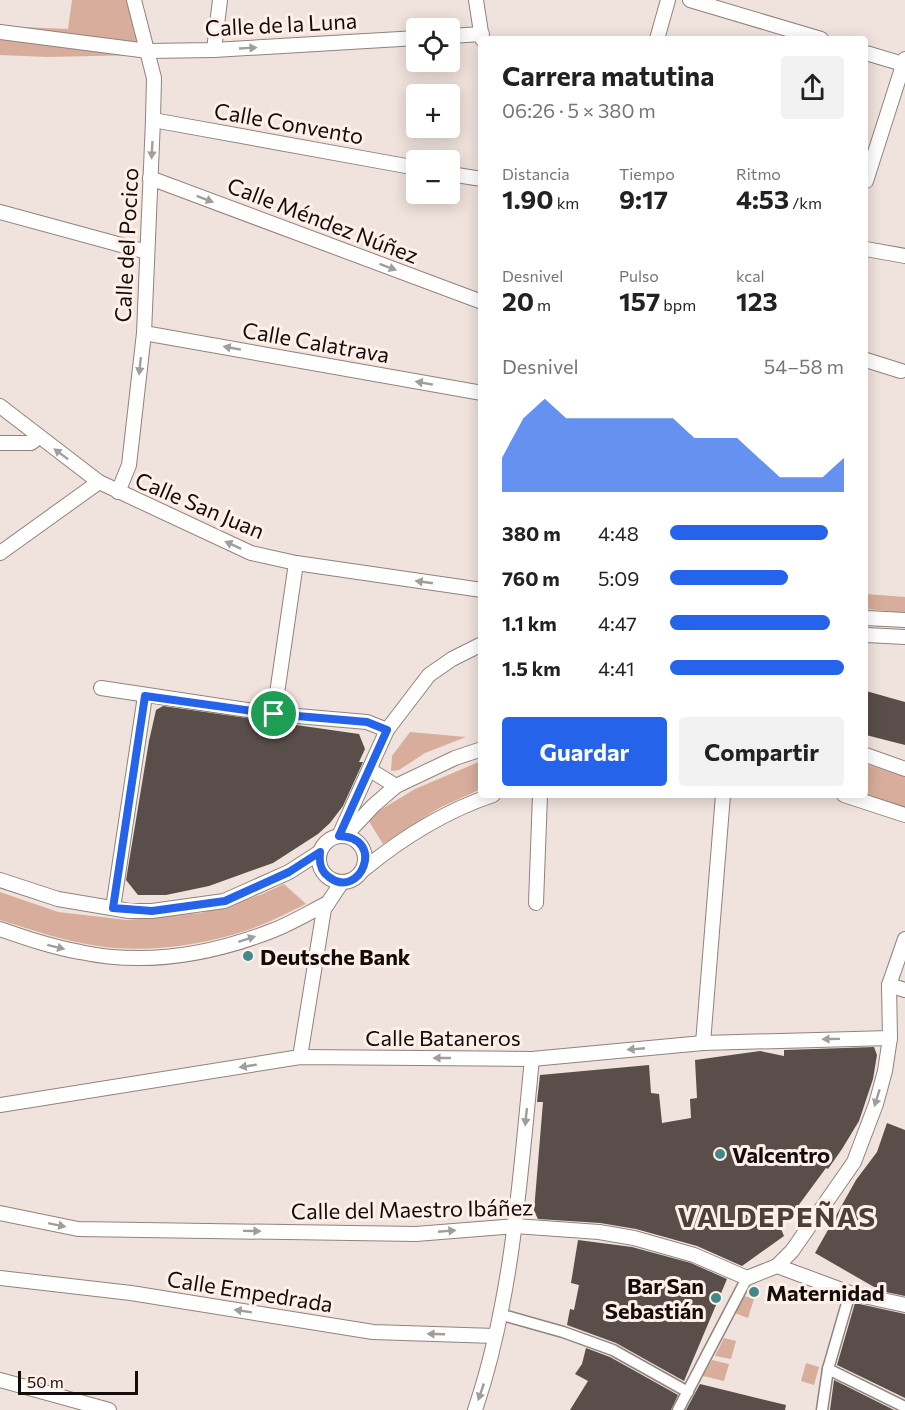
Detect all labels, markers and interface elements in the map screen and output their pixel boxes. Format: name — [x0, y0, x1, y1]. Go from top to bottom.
street label: Calle de la Luna — [204, 7, 358, 41]
map controls — [406, 18, 460, 204]
button: locate — [406, 18, 460, 72]
one-way arrow — [239, 43, 258, 52]
button: share — [781, 56, 844, 119]
text: Carrera matutina — [502, 59, 714, 92]
button: + — [406, 84, 460, 138]
street label: Calle Convento — [212, 97, 366, 149]
text: 06:26 · 5 × 380 m — [502, 98, 656, 122]
one-way arrow — [147, 141, 156, 160]
button: − — [406, 150, 460, 204]
text: Distancia — [502, 164, 570, 183]
text: Tiempo — [619, 164, 675, 183]
text: Ritmo — [736, 164, 781, 183]
street label: Calle del Pocico — [108, 167, 144, 323]
street label: Calle Méndez Núñez — [224, 171, 422, 269]
text: 1.90 — [502, 183, 554, 214]
text: 9:17 — [619, 183, 668, 214]
text: 4:53 — [736, 183, 789, 214]
text: km — [554, 193, 579, 212]
text: /km — [789, 193, 822, 212]
one-way arrow — [196, 194, 214, 204]
one-way arrow — [379, 263, 397, 272]
text: Desnivel — [502, 266, 563, 285]
text: Pulso — [619, 266, 659, 285]
text: kcal — [736, 266, 765, 285]
text: 20 — [502, 285, 534, 316]
text: 157 — [619, 285, 660, 316]
text: 123 — [736, 285, 778, 316]
text: m — [534, 295, 551, 314]
text: bpm — [660, 295, 696, 314]
street label: Calle Calatrava — [240, 316, 392, 368]
one-way arrow — [222, 344, 241, 353]
text: Desnivel — [502, 354, 579, 378]
text: 54–58 m — [764, 354, 844, 378]
one-way arrow — [135, 356, 145, 375]
one-way arrow — [414, 378, 433, 387]
one-way arrow — [54, 448, 70, 460]
street label: Calle San Juan — [131, 466, 269, 544]
text: 380 m — [502, 521, 561, 545]
text: 4:48 — [598, 521, 639, 545]
one-way arrow — [224, 540, 241, 549]
text: 760 m — [502, 566, 560, 590]
text: 5:09 — [598, 566, 639, 590]
one-way arrow — [414, 577, 433, 586]
text: 1.1 km — [502, 611, 557, 635]
text: 4:47 — [598, 611, 637, 635]
text: 1.5 km — [502, 656, 561, 680]
text: 4:41 — [598, 656, 635, 680]
pin — [248, 688, 299, 739]
icon: arrive — [257, 697, 290, 730]
button: Guardar — [502, 717, 667, 786]
button: Compartir — [679, 717, 844, 786]
one-way arrow — [238, 933, 256, 943]
one-way arrow — [47, 942, 65, 952]
place label: Deutsche Bank — [260, 943, 411, 970]
marker: Deutsche Bank — [241, 949, 255, 963]
street label: Calle Bataneros — [365, 1024, 521, 1051]
one-way arrow — [822, 1035, 841, 1044]
one-way arrow — [627, 1044, 646, 1054]
one-way arrow — [432, 1053, 451, 1063]
one-way arrow — [238, 1061, 257, 1070]
one-way arrow — [872, 1089, 881, 1107]
one-way arrow — [521, 1107, 531, 1126]
place label: Valcentro — [732, 1141, 830, 1168]
marker: Valcentro — [713, 1147, 727, 1161]
street label: Calle del Maestro Ibáñez — [291, 1193, 533, 1225]
district label: VALDEPEÑAS — [677, 1199, 877, 1233]
one-way arrow — [48, 1221, 67, 1230]
one-way arrow — [437, 1226, 456, 1236]
one-way arrow — [242, 1227, 261, 1236]
street label: Calle Empedrada — [165, 1265, 335, 1317]
place label: Bar San Sebastián — [605, 1272, 704, 1324]
place label: Maternidad — [766, 1279, 885, 1306]
marker: Maternidad — [747, 1285, 761, 1299]
marker: Bar San Sebastián — [709, 1291, 723, 1305]
one-way arrow — [233, 1307, 252, 1316]
one-way arrow — [427, 1330, 446, 1339]
scale bar — [18, 1368, 138, 1396]
text: 50 m — [27, 1372, 64, 1391]
one-way arrow — [476, 1383, 486, 1401]

